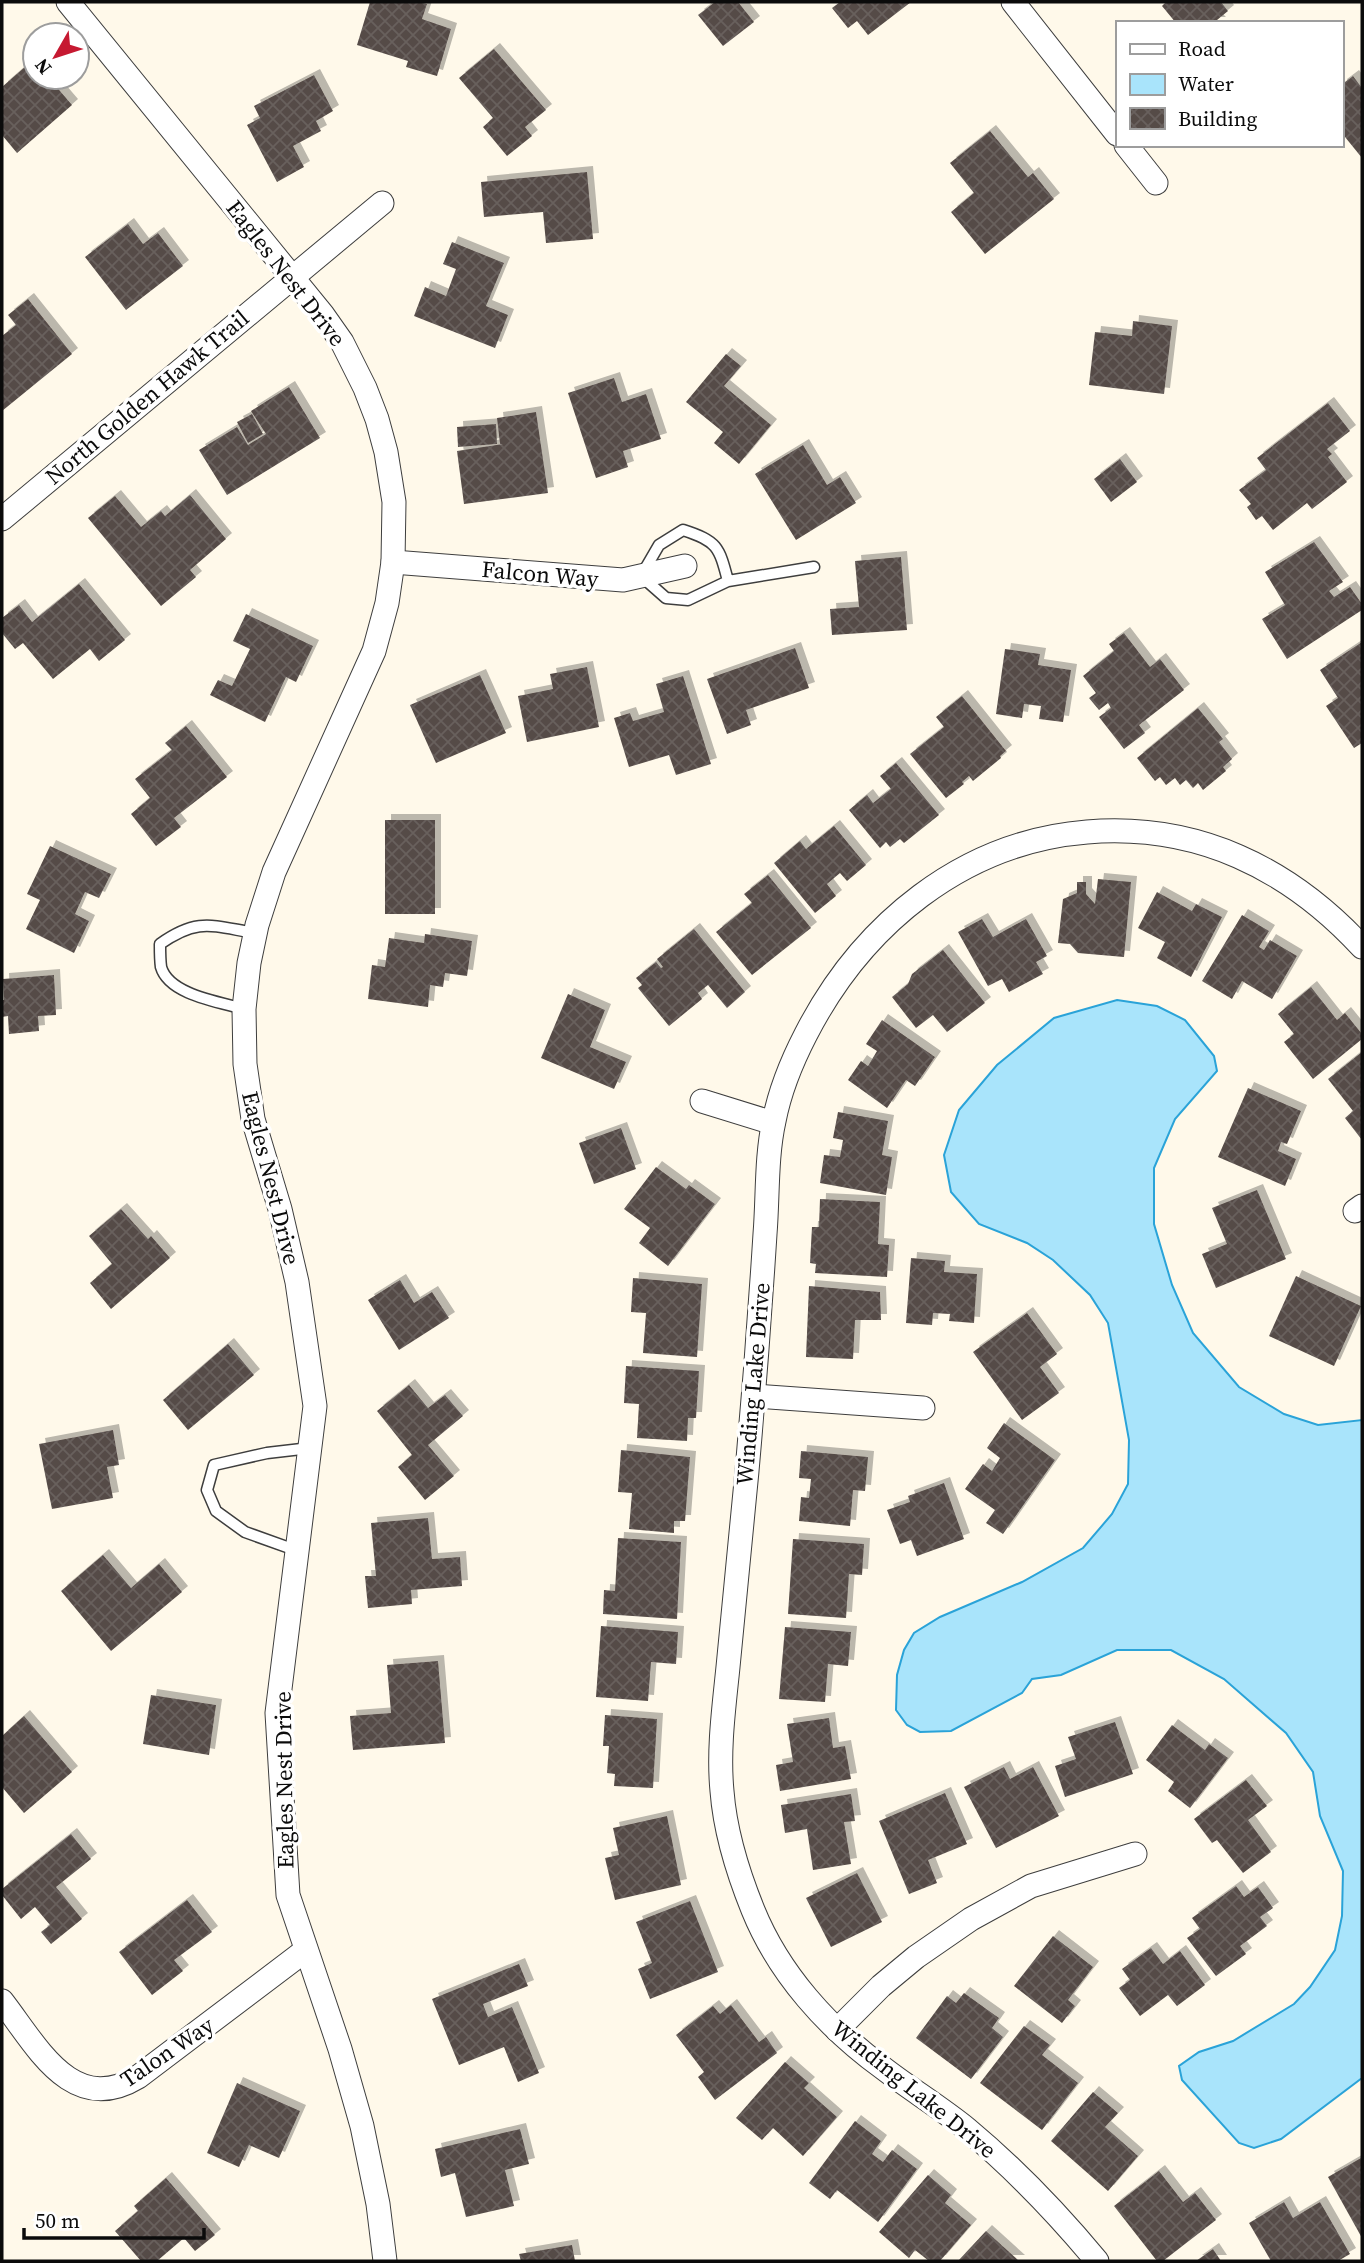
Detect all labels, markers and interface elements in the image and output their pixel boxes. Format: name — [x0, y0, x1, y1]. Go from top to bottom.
north arrow — [21, 21, 91, 91]
legend — [1116, 21, 1343, 147]
text: Road — [1178, 34, 1226, 63]
text: N — [28, 53, 57, 80]
text: Water — [1178, 69, 1234, 98]
text: Building — [1178, 104, 1257, 133]
street label: Eagles Nest Drive — [219, 193, 353, 353]
street label: North Golden Hawk Trail — [38, 302, 256, 492]
street label: Falcon Way — [480, 553, 600, 595]
street label: Eagles Nest Drive — [234, 1088, 308, 1268]
street label: Winding Lake Drive — [728, 1281, 778, 1487]
street label: Eagles Nest Drive — [266, 1691, 302, 1869]
street label: Talon Way — [114, 2009, 220, 2095]
street label: Winding Lake Drive — [825, 2012, 1003, 2166]
scale bar — [24, 2196, 205, 2240]
text: 50 m — [35, 2206, 80, 2235]

